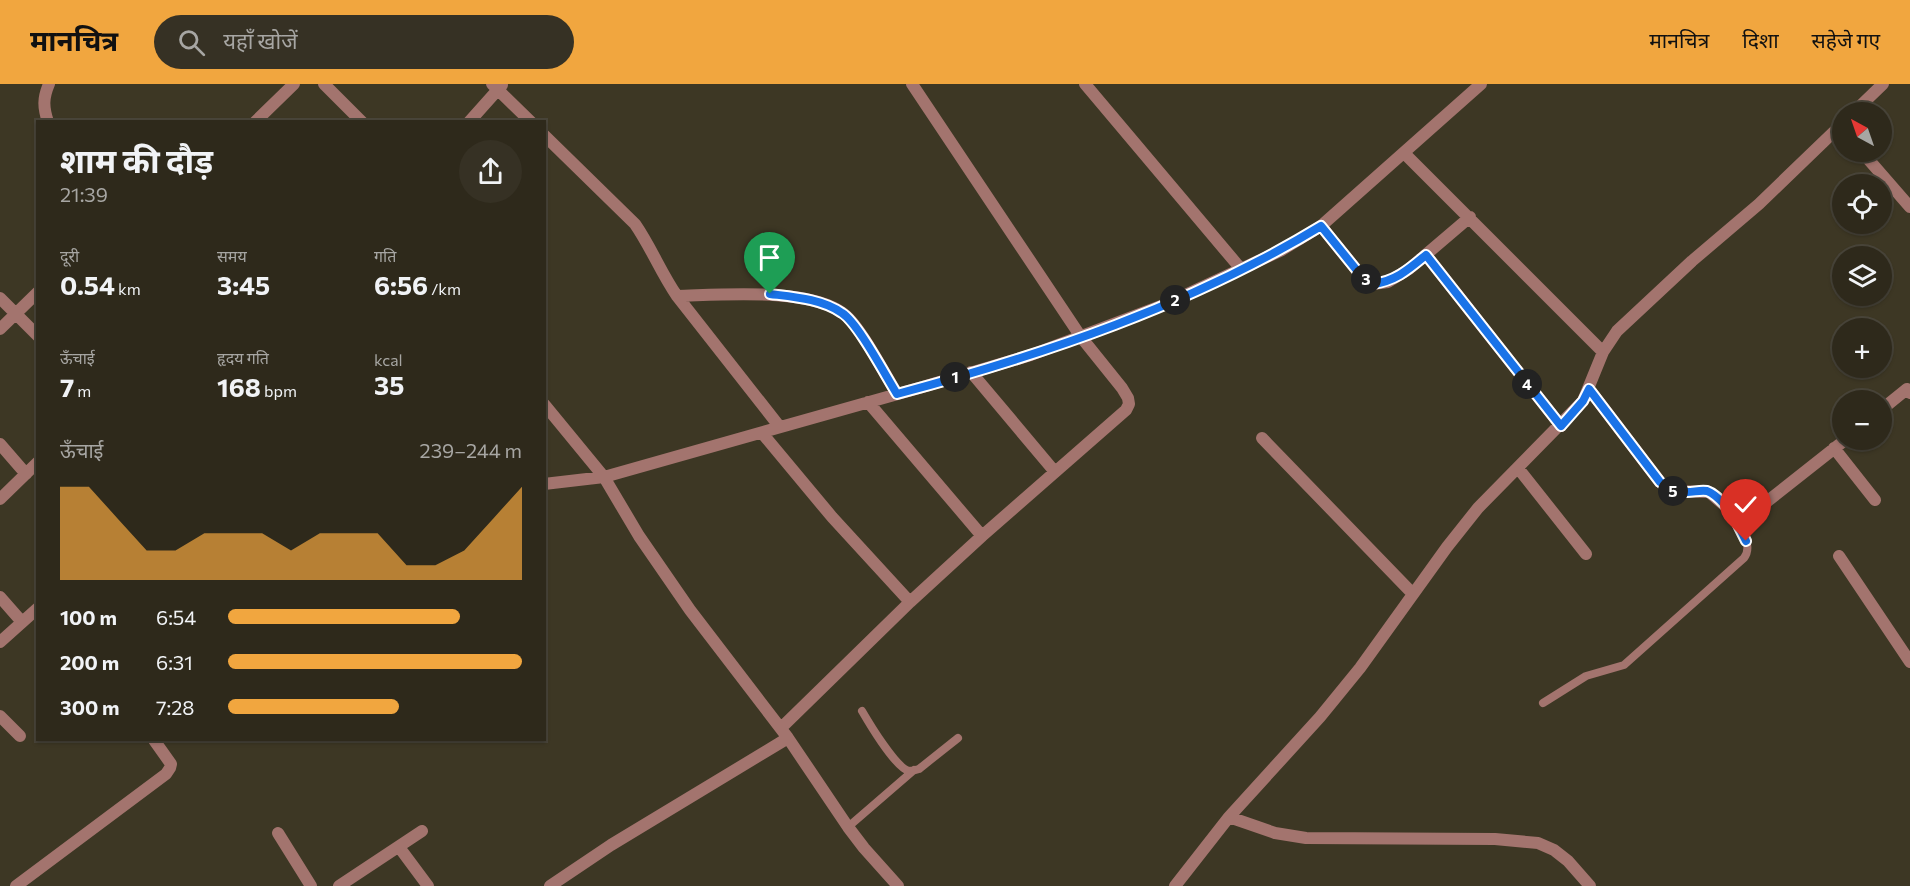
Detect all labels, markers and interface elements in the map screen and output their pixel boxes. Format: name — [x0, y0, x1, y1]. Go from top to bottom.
search box — [154, 15, 574, 69]
text: मानचित्र — [30, 23, 118, 57]
icon: search — [175, 26, 208, 59]
text: यहाँ खोजें — [223, 27, 298, 54]
text: मानचित्र — [1649, 27, 1709, 52]
text: दिशा — [1742, 27, 1779, 52]
text: सहेजे गए — [1812, 27, 1880, 52]
north arrow — [1832, 102, 1892, 162]
map controls — [1832, 102, 1892, 450]
text: शाम की दौड़ — [60, 139, 213, 180]
button: share — [459, 140, 522, 203]
button: locate — [1832, 174, 1892, 234]
text: 21:39 — [60, 182, 108, 206]
pin — [744, 232, 795, 294]
icon: arrive — [753, 241, 786, 274]
text: दूरी — [60, 246, 79, 265]
text: समय — [217, 246, 247, 265]
text: गति — [374, 246, 396, 265]
button: layers — [1832, 246, 1892, 306]
pin: 3 — [1351, 264, 1381, 294]
text: 0.54 — [60, 269, 115, 300]
text: 3:45 — [217, 269, 270, 300]
text: 6:56 — [374, 269, 428, 300]
text: 3 — [1361, 269, 1371, 288]
text: km — [115, 279, 141, 298]
text: /km — [428, 279, 461, 298]
pin: 2 — [1160, 285, 1190, 315]
text: 2 — [1170, 290, 1180, 309]
button: + — [1832, 318, 1892, 378]
text: ऊँचाई — [60, 348, 95, 367]
text: हृदय गति — [217, 348, 269, 367]
text: kcal — [374, 350, 403, 369]
pin: 1 — [940, 362, 970, 392]
text: 1 — [951, 367, 959, 386]
text: 35 — [374, 369, 404, 400]
pin: 4 — [1512, 369, 1542, 399]
text: 7 — [60, 371, 74, 402]
text: 168 — [217, 371, 261, 402]
text: 4 — [1522, 374, 1532, 393]
text: m — [74, 381, 91, 400]
text: bpm — [261, 381, 297, 400]
button: − — [1832, 390, 1892, 450]
text: ऊँचाई — [60, 438, 103, 462]
text: 239–244 m — [420, 438, 522, 462]
pin: 5 — [1658, 476, 1688, 506]
pin — [1720, 479, 1771, 541]
text: 5 — [1668, 481, 1678, 500]
icon: check — [1729, 488, 1762, 521]
text: 100 m — [60, 605, 117, 629]
text: 6:54 — [156, 605, 196, 629]
text: 200 m — [60, 650, 119, 674]
text: 6:31 — [156, 650, 193, 674]
text: 300 m — [60, 695, 120, 719]
text: 7:28 — [156, 695, 194, 719]

